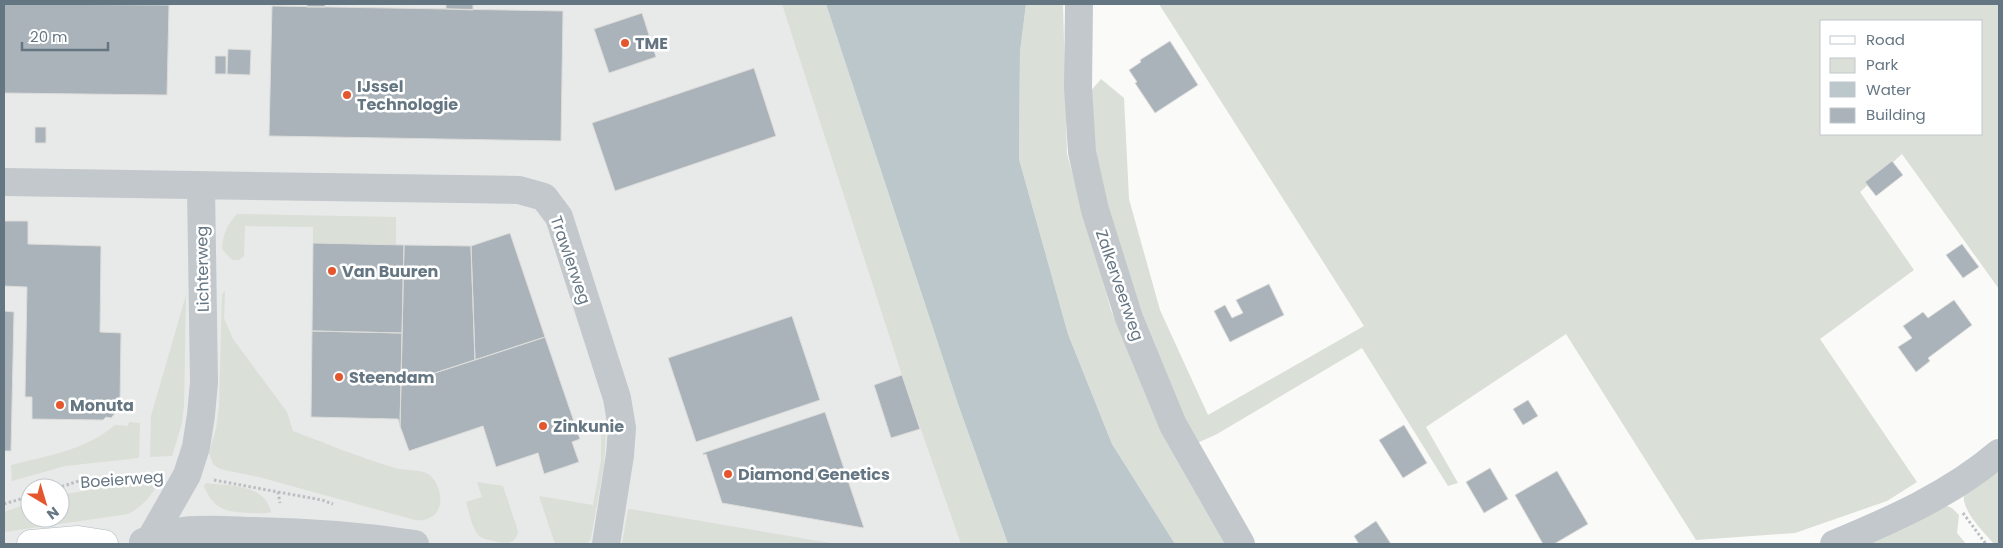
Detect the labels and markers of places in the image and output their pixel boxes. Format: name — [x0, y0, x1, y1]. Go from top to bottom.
place label: TME — [635, 32, 668, 55]
marker: TME — [619, 37, 631, 49]
place label: IJssel Technologie — [357, 75, 458, 116]
marker: IJssel Technologie — [341, 89, 353, 101]
place label: Van Buuren — [342, 260, 438, 283]
marker: Van Buuren — [326, 265, 338, 277]
place label: Steendam — [349, 366, 435, 389]
marker: Steendam — [333, 371, 345, 383]
place label: Monuta — [70, 394, 134, 417]
marker: Monuta — [54, 399, 66, 411]
place label: Zinkunie — [553, 415, 624, 438]
marker: Zinkunie — [537, 420, 549, 432]
place label: Diamond Genetics — [738, 463, 890, 486]
marker: Diamond Genetics — [722, 468, 734, 480]

